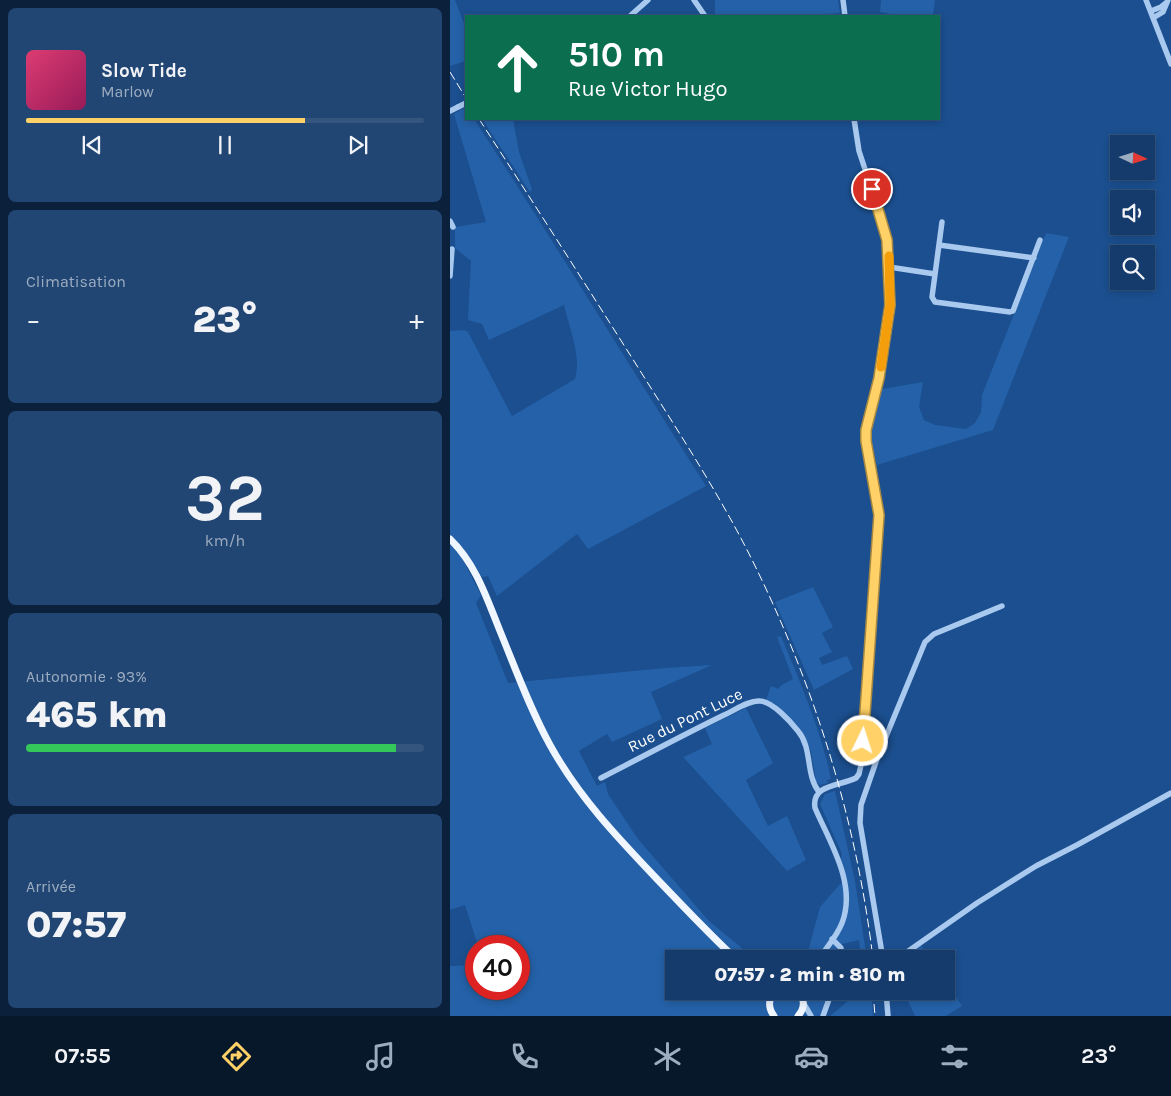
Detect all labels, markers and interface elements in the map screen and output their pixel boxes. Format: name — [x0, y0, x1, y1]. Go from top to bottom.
text: 510 m — [568, 34, 665, 75]
icon: ahead — [485, 35, 550, 100]
text: Slow Tide — [101, 60, 187, 82]
text: Rue Victor Hugo — [568, 76, 728, 102]
text: Marlow — [101, 82, 154, 101]
icon: previous — [78, 131, 106, 159]
icon: pause — [211, 131, 239, 159]
icon: next — [344, 131, 372, 159]
north arrow — [1110, 135, 1155, 180]
map controls — [1110, 135, 1155, 290]
pin — [851, 168, 893, 210]
icon: arrive — [858, 175, 886, 203]
button: sound — [1110, 190, 1155, 235]
button: search — [1110, 245, 1155, 290]
text: Climatisation — [26, 272, 126, 291]
text: 23° — [192, 297, 258, 342]
text: − — [26, 303, 41, 336]
text: + — [409, 303, 424, 336]
text: 32 — [185, 460, 265, 536]
text: km/h — [205, 531, 245, 550]
text: Autonomie · 93% — [26, 667, 147, 686]
street label: Rue du Pont Luce — [625, 684, 745, 756]
text: 465 km — [26, 692, 168, 737]
position arrow — [836, 714, 888, 766]
text: Arrivée — [26, 877, 76, 896]
text: 07:57 — [26, 902, 126, 947]
speed limit sign: 40 — [465, 935, 530, 1000]
text: 07:57 · 2 min · 810 m — [714, 964, 906, 986]
icon: directions — [219, 1039, 254, 1074]
icon: music — [363, 1039, 398, 1074]
icon: phone — [507, 1039, 542, 1074]
icon: climate — [650, 1039, 685, 1074]
icon: car — [794, 1039, 829, 1074]
icon: filters — [937, 1039, 972, 1074]
text: 07:55 — [54, 1043, 111, 1069]
text: 23° — [1081, 1043, 1117, 1069]

